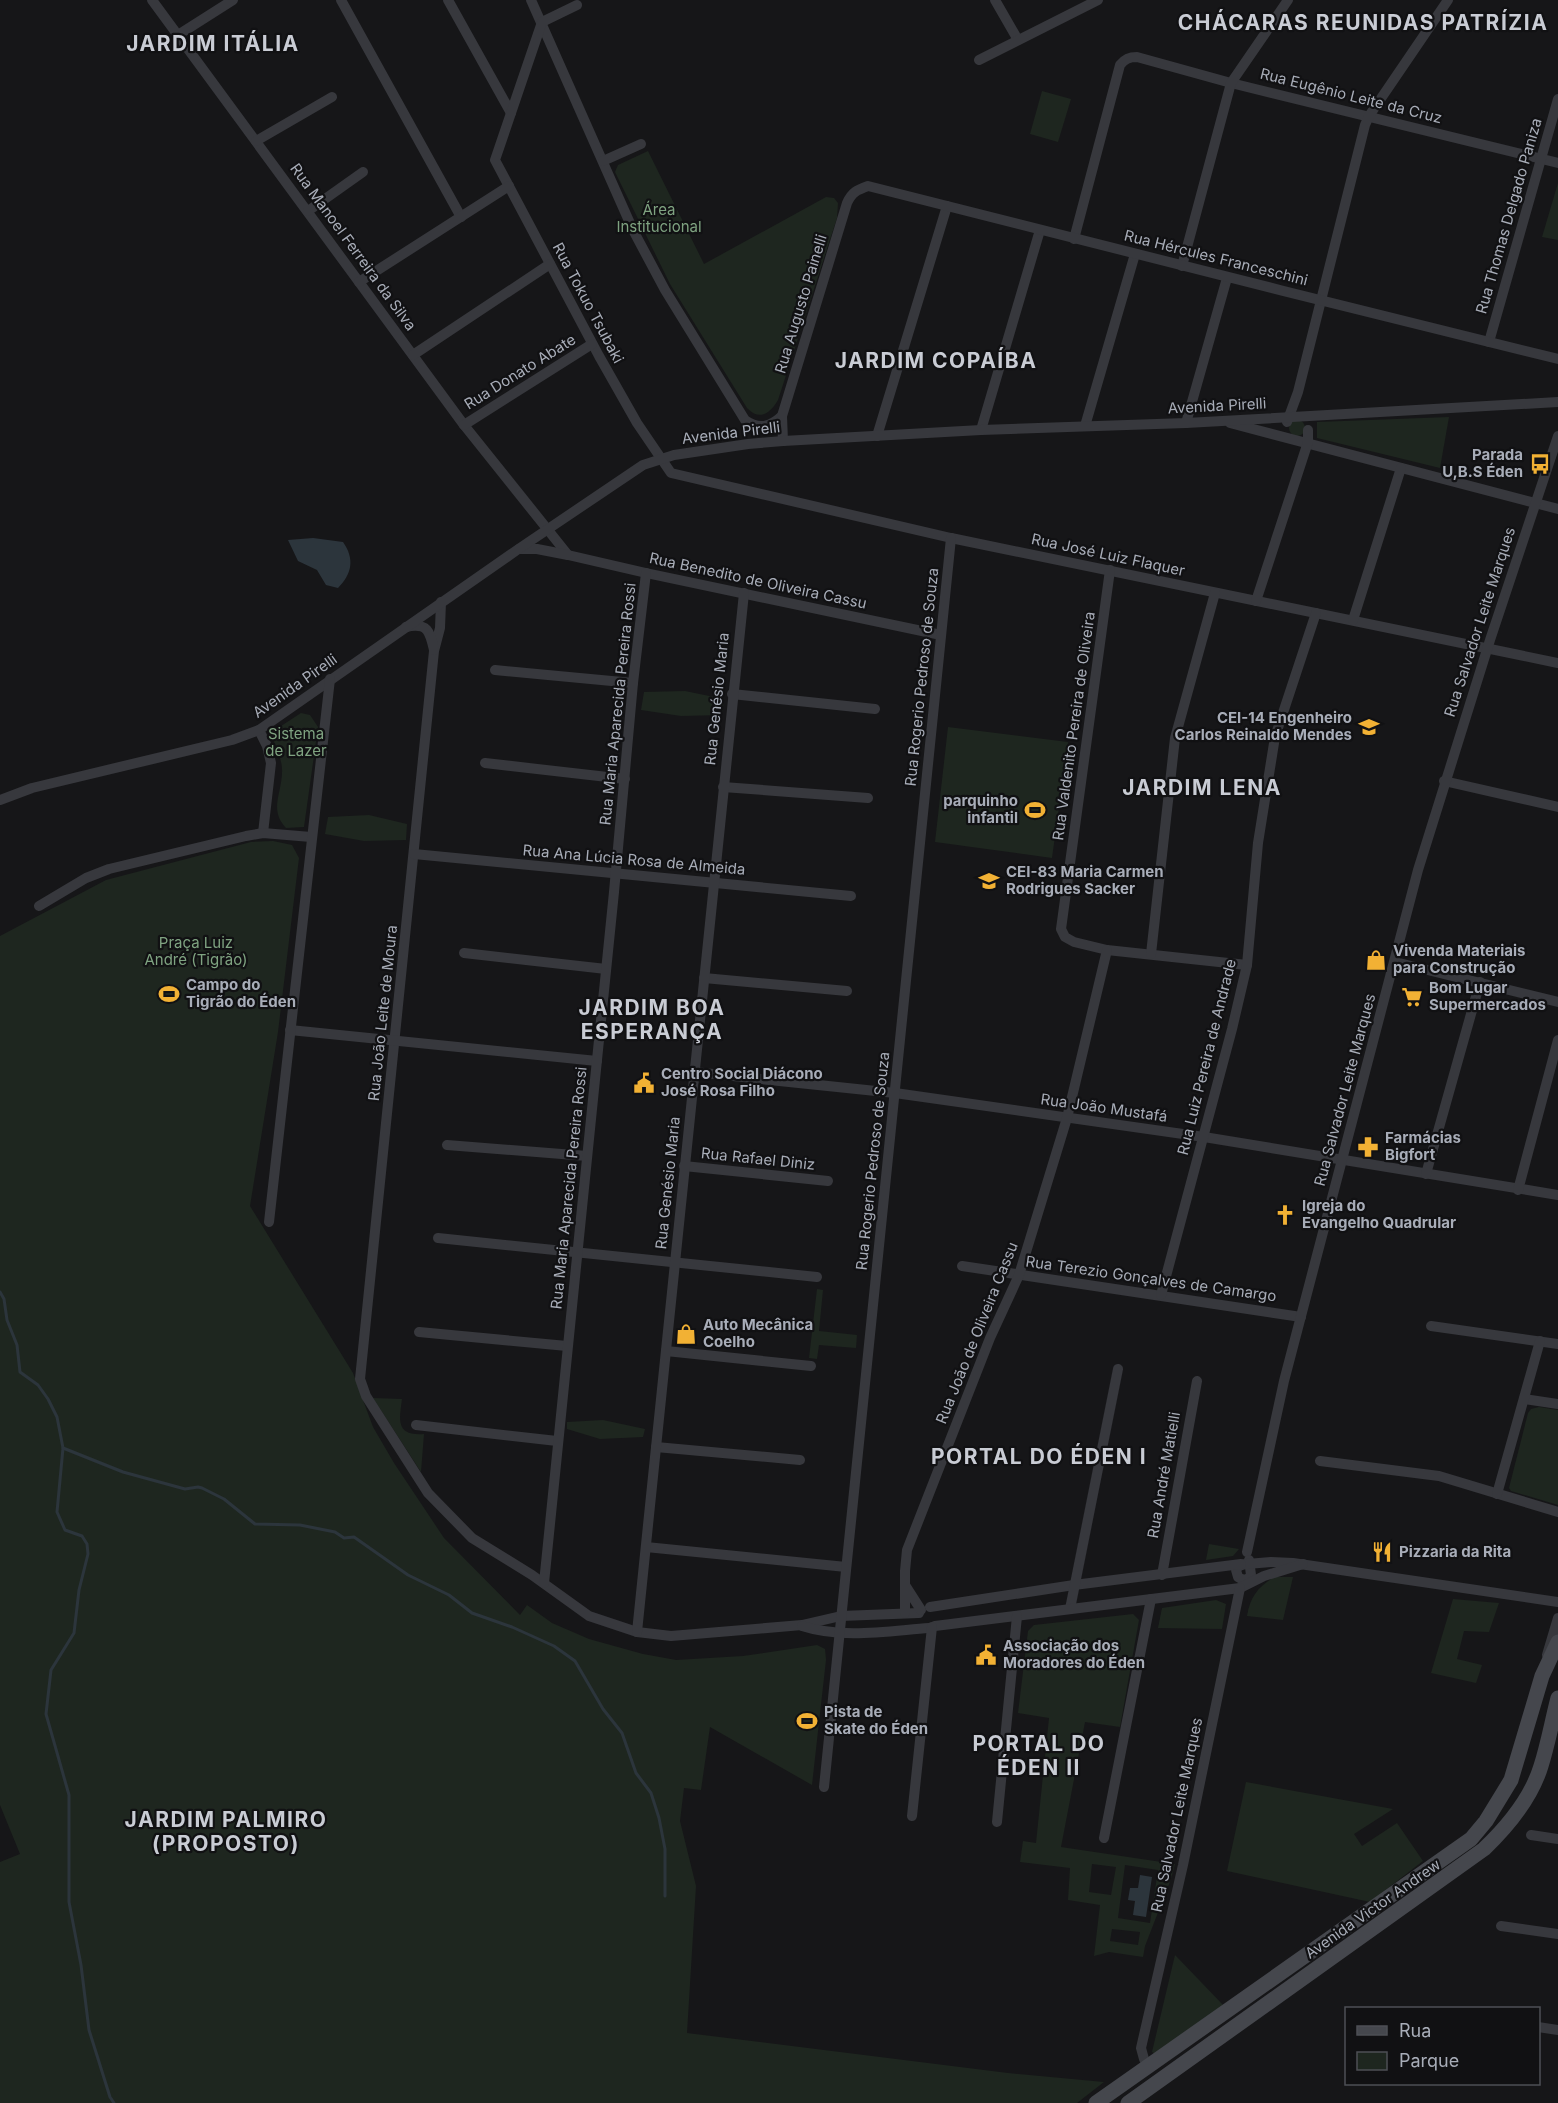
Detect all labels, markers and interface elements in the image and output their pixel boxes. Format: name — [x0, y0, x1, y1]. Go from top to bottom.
district label: CHÁCARAS REUNIDAS PATRÍZIA — [1178, 9, 1548, 35]
district label: JARDIM ITÁLIA — [126, 30, 300, 56]
street label: Rua Eugênio Leite da Cruz — [1258, 64, 1444, 127]
street label: Rua Thomas Delgado Paniza — [1471, 116, 1546, 316]
street label: Rua Manoel Ferreira da Silva — [286, 159, 420, 334]
park label: Área Institucional — [616, 200, 702, 236]
street label: Rua Hércules Franceschini — [1122, 225, 1310, 290]
street label: Rua Augusto Painelli — [770, 232, 831, 376]
street label: Rua Tokuo Tsubaki — [549, 239, 628, 366]
street label: Rua Donato Abate — [460, 330, 579, 414]
district label: JARDIM COPAÍBA — [835, 347, 1037, 373]
street label: Avenida Pirelli — [1167, 393, 1267, 418]
street label: Avenida Pirelli — [681, 417, 781, 448]
place label: Parada U,B.S Éden — [1442, 445, 1523, 481]
bus stop icon: Parada U,B.S Éden — [1528, 452, 1552, 476]
street label: Rua Salvador Leite Marques — [1440, 524, 1519, 719]
street label: Rua José Luiz Flaquer — [1030, 529, 1187, 580]
street label: Rua Benedito de Oliveira Cassu — [648, 548, 869, 613]
street label: Rua Rogerio Pedroso de Souza — [901, 567, 942, 787]
street label: Rua Maria Aparecida Pereira Rossi — [595, 582, 640, 826]
street label: Rua Valdenito Pereira de Oliveira — [1048, 610, 1099, 842]
street label: Rua Genésio Maria — [700, 632, 733, 766]
street label: Avenida Pirelli — [249, 649, 341, 722]
place label: CEI-14 Engenheiro Carlos Reinaldo Mendes — [1175, 708, 1352, 744]
school or university icon: CEI-14 Engenheiro Carlos Reinaldo Mendes — [1357, 715, 1381, 739]
park label: Sistema de Lazer — [265, 724, 327, 760]
district label: JARDIM LENA — [1122, 775, 1282, 800]
place label: parquinho infantil — [943, 791, 1018, 827]
sports icon: parquinho infantil — [1023, 798, 1047, 822]
street label: Rua Ana Lúcia Rosa de Almeida — [522, 840, 746, 879]
place label: CEI-83 Maria Carmen Rodrigues Sacker — [1006, 862, 1164, 898]
school or university icon: CEI-83 Maria Carmen Rodrigues Sacker — [977, 869, 1001, 893]
street label: Rua João Leite de Moura — [364, 924, 401, 1102]
park label: Praça Luiz André (Tigrão) — [144, 933, 248, 969]
place label: Vivenda Materiais para Construção — [1393, 941, 1525, 977]
shop icon: Vivenda Materiais para Construção — [1364, 948, 1388, 972]
street label: Rua Luiz Pereira de Andrade — [1173, 957, 1240, 1157]
place label: Campo do Tigrão do Éden — [186, 975, 296, 1011]
place label: Bom Lugar Supermercados — [1429, 978, 1546, 1014]
sports icon: Campo do Tigrão do Éden — [157, 982, 181, 1006]
supermarket icon: Bom Lugar Supermercados — [1400, 985, 1424, 1009]
street label: Rua Salvador Leite Marques — [1310, 992, 1379, 1188]
district label: JARDIM BOA ESPERANÇA — [579, 995, 725, 1044]
street label: Rua Rogerio Pedroso de Souza — [852, 1051, 893, 1271]
place label: Centro Social Diácono José Rosa Filho — [661, 1064, 823, 1100]
street label: Rua Maria Aparecida Pereira Rossi — [546, 1066, 591, 1310]
public building icon: Centro Social Diácono José Rosa Filho — [632, 1071, 656, 1095]
street label: Rua João Mustafá — [1039, 1089, 1169, 1126]
street label: Rua Genésio Maria — [651, 1116, 684, 1250]
place label: Farmácias Bigfort — [1385, 1128, 1461, 1164]
pharmacy icon: Farmácias Bigfort — [1356, 1135, 1380, 1159]
street label: Rua Rafael Diniz — [700, 1143, 816, 1174]
place label: Igreja do Evangelho Quadrular — [1302, 1196, 1456, 1232]
church icon: Igreja do Evangelho Quadrular — [1273, 1203, 1297, 1227]
street label: Rua João de Oliveira Cassu — [931, 1239, 1022, 1426]
street label: Rua Terezio Gonçalves de Camargo — [1024, 1251, 1278, 1306]
place label: Auto Mecânica Coelho — [703, 1315, 813, 1351]
shop icon: Auto Mecânica Coelho — [674, 1322, 698, 1346]
street label: Rua André Matielli — [1143, 1410, 1184, 1540]
district label: PORTAL DO ÉDEN I — [931, 1443, 1147, 1469]
restaurant icon: Pizzaria da Rita — [1370, 1540, 1394, 1564]
place label: Pizzaria da Rita — [1399, 1542, 1511, 1561]
place label: Associação dos Moradores do Éden — [1003, 1636, 1145, 1672]
public building icon: Associação dos Moradores do Éden — [974, 1643, 998, 1667]
place label: Pista de Skate do Éden — [824, 1702, 928, 1738]
sports icon: Pista de Skate do Éden — [795, 1709, 819, 1733]
street label: Rua Salvador Leite Marques — [1147, 1716, 1206, 1914]
district label: PORTAL DO ÉDEN II — [972, 1731, 1106, 1780]
district label: JARDIM PALMIRO (PROPOSTO) — [125, 1807, 327, 1856]
street label: Avenida Victor Andrew — [1301, 1855, 1444, 1963]
legend — [1345, 2007, 1540, 2085]
text: Rua — [1399, 2020, 1431, 2041]
text: Parque — [1399, 2050, 1459, 2071]

